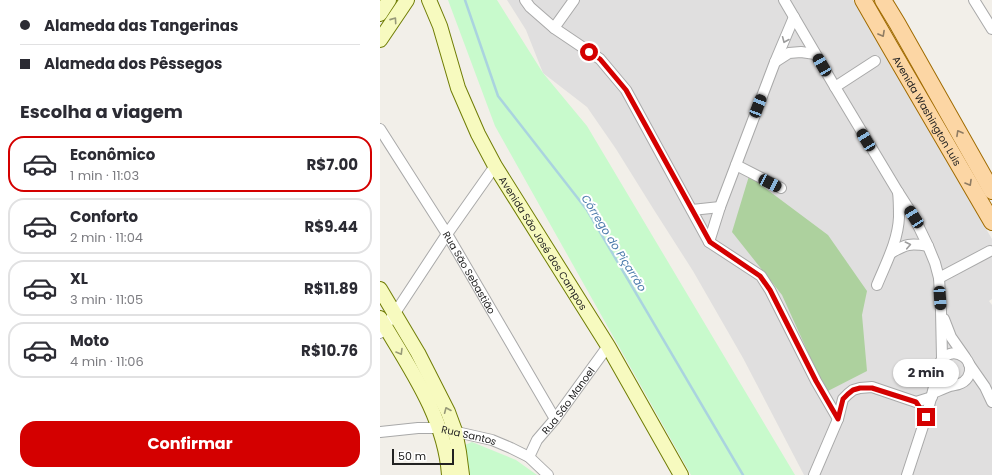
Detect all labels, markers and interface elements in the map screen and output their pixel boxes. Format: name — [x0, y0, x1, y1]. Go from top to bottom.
text: Alameda das Tangerinas — [44, 15, 238, 36]
one-way arrow — [389, 17, 397, 24]
one-way arrow — [878, 30, 885, 37]
one-way arrow — [781, 36, 789, 43]
route start — [580, 43, 598, 61]
car — [811, 52, 833, 78]
text: Alameda dos Pêssegos — [44, 53, 222, 74]
street label: Avenida Washington Luis — [889, 53, 965, 169]
car — [748, 93, 768, 119]
text: Escolha a viagem — [20, 99, 183, 124]
car — [855, 127, 877, 153]
one-way arrow — [956, 130, 963, 137]
text: Econômico — [70, 144, 155, 165]
icon: car — [22, 146, 58, 182]
text: R$7.00 — [307, 154, 358, 175]
text: 1 min · 11:03 — [70, 166, 139, 185]
car — [757, 172, 783, 194]
street label: Avenida São José dos Campos — [495, 173, 591, 313]
one-way arrow — [964, 179, 971, 186]
water label: Córrego do Piçarrão — [578, 191, 650, 295]
car — [902, 204, 926, 230]
text: Conforto — [70, 206, 138, 227]
icon: car — [22, 208, 58, 244]
text: R$9.44 — [305, 216, 358, 237]
text: 2 min · 11:04 — [70, 228, 143, 247]
street label: Rua São Sebastião — [439, 228, 499, 317]
one-way arrow — [905, 242, 912, 250]
text: XL — [70, 268, 88, 289]
icon: car — [22, 270, 58, 306]
text: R$11.89 — [304, 278, 358, 299]
car — [933, 286, 947, 310]
text: 3 min · 11:05 — [70, 290, 143, 309]
text: Moto — [70, 330, 109, 351]
icon: car — [22, 332, 58, 368]
text: R$10.76 — [301, 340, 358, 361]
one-way arrow — [395, 348, 402, 355]
text: 4 min · 11:06 — [70, 352, 144, 371]
callout: 2 min — [893, 359, 959, 387]
text: 2 min — [908, 363, 944, 382]
street label: Rua São Manoel — [538, 364, 598, 438]
one-way arrow — [444, 407, 452, 414]
route end — [917, 408, 935, 426]
button: Confirmar — [20, 421, 360, 467]
street label: Rua Santos — [440, 422, 499, 449]
scale bar — [392, 447, 454, 466]
text: 50 m — [398, 448, 426, 464]

